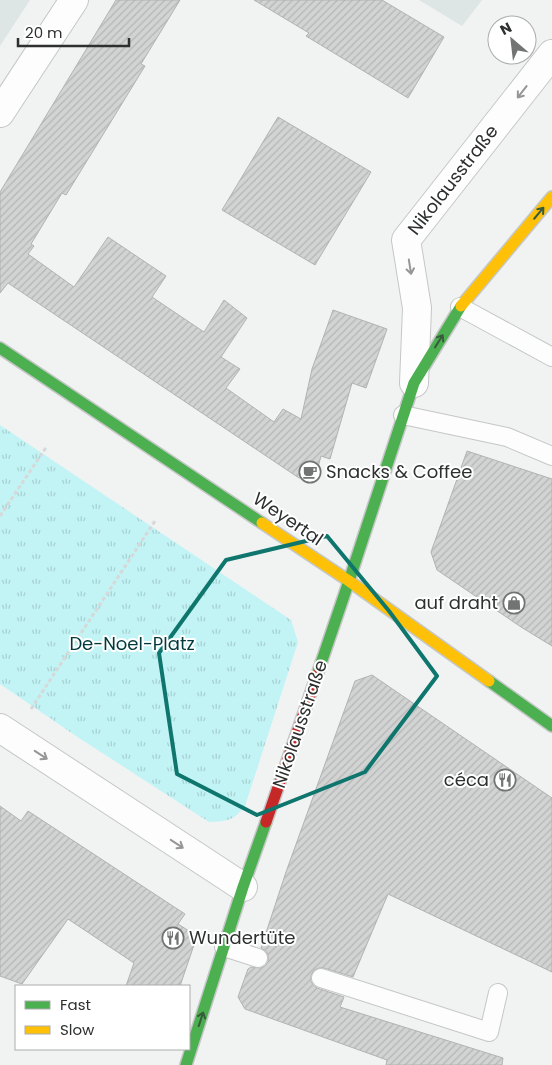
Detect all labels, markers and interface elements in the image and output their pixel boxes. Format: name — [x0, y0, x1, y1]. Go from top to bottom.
scale bar — [18, 15, 129, 47]
north arrow — [487, 15, 537, 65]
text: N — [497, 17, 515, 40]
text: 20 m — [25, 22, 63, 43]
one-way arrow — [517, 85, 527, 99]
street label: Nikolausstraße — [402, 119, 504, 240]
one-way arrow — [533, 206, 544, 219]
one-way arrow — [406, 258, 416, 274]
one-way arrow — [435, 335, 445, 349]
place label: Snacks & Coffee — [326, 459, 472, 484]
cafe icon: Snacks & Coffee — [298, 460, 322, 484]
street label: Weyertal — [248, 486, 328, 551]
place label: auf draht — [414, 590, 498, 615]
shop icon: auf draht — [502, 591, 526, 615]
park label: De-Noel-Platz — [69, 631, 195, 656]
street label: Nikolausstraße — [266, 657, 333, 791]
one-way arrow — [33, 750, 47, 760]
place label: céca — [444, 767, 489, 792]
restaurant icon: céca — [493, 768, 517, 792]
one-way arrow — [169, 839, 183, 849]
place label: Wundertüte — [189, 925, 295, 950]
restaurant icon: Wundertüte — [161, 926, 185, 950]
legend — [15, 985, 190, 1050]
text: Fast — [60, 994, 91, 1015]
one-way arrow — [197, 1011, 207, 1027]
text: Slow — [60, 1019, 95, 1040]

